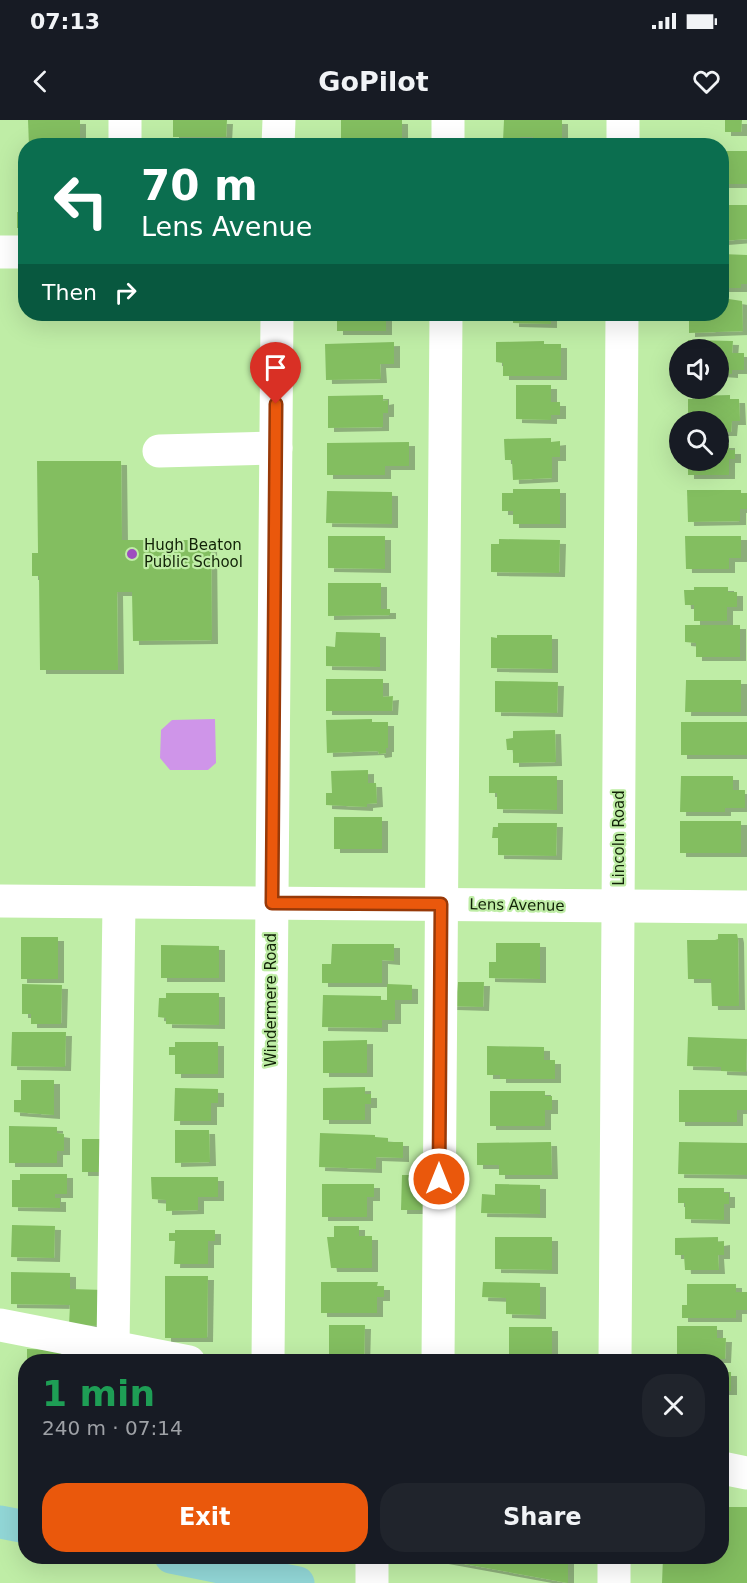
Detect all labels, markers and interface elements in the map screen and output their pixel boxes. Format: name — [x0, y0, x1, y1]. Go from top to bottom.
text: 07:13 — [30, 9, 100, 34]
icon: back — [24, 65, 57, 98]
icon: heart — [690, 65, 723, 98]
text: GoPilot — [318, 66, 429, 97]
text: 70 m — [141, 161, 258, 210]
icon: left — [42, 162, 120, 240]
text: Lens Avenue — [141, 211, 312, 242]
icon: right — [109, 276, 142, 309]
text: Then — [42, 280, 97, 305]
map controls — [669, 339, 729, 471]
button: sound — [669, 339, 729, 399]
pin — [250, 342, 301, 404]
icon: arrive — [259, 351, 292, 384]
button: search — [669, 411, 729, 471]
place label: Hugh Beaton Public School — [144, 536, 243, 571]
marker: Hugh Beaton Public School — [125, 547, 139, 561]
street label: Lincoln Road — [610, 790, 628, 886]
street label: Lens Avenue — [469, 895, 565, 915]
street label: Windermere Road — [262, 933, 280, 1067]
position arrow — [407, 1147, 471, 1211]
text: 1 min — [42, 1373, 155, 1414]
button: close — [642, 1374, 705, 1437]
text: 240 m · 07:14 — [42, 1416, 183, 1440]
button: Exit — [42, 1483, 368, 1552]
button: Share — [380, 1483, 705, 1552]

